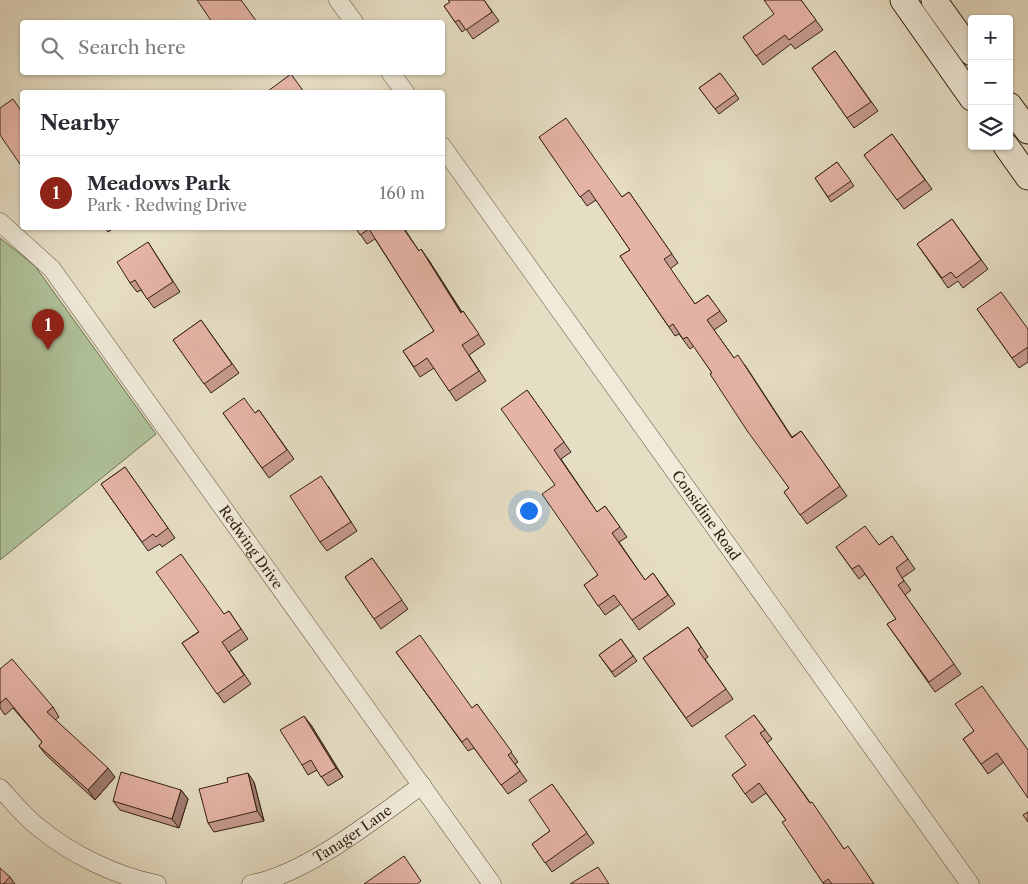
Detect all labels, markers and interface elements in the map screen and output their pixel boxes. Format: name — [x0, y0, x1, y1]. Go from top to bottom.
map controls — [968, 15, 1013, 150]
button: + — [968, 15, 1013, 60]
search box — [20, 20, 445, 75]
icon: search — [38, 34, 66, 62]
text: Search here — [78, 36, 186, 59]
button: − — [968, 60, 1013, 105]
button: layers — [968, 105, 1013, 150]
text: Nearby — [40, 110, 119, 135]
text: Meadows Park — [87, 172, 230, 195]
text: 1 — [52, 183, 60, 203]
text: 160 m — [380, 183, 425, 203]
text: Park · Redwing Drive — [87, 195, 247, 215]
pin: 1 — [32, 309, 64, 350]
street label: Considine Road — [668, 467, 745, 564]
your location — [516, 498, 542, 524]
street label: Redwing Drive — [215, 502, 287, 593]
street label: Tanager Lane — [310, 801, 395, 866]

